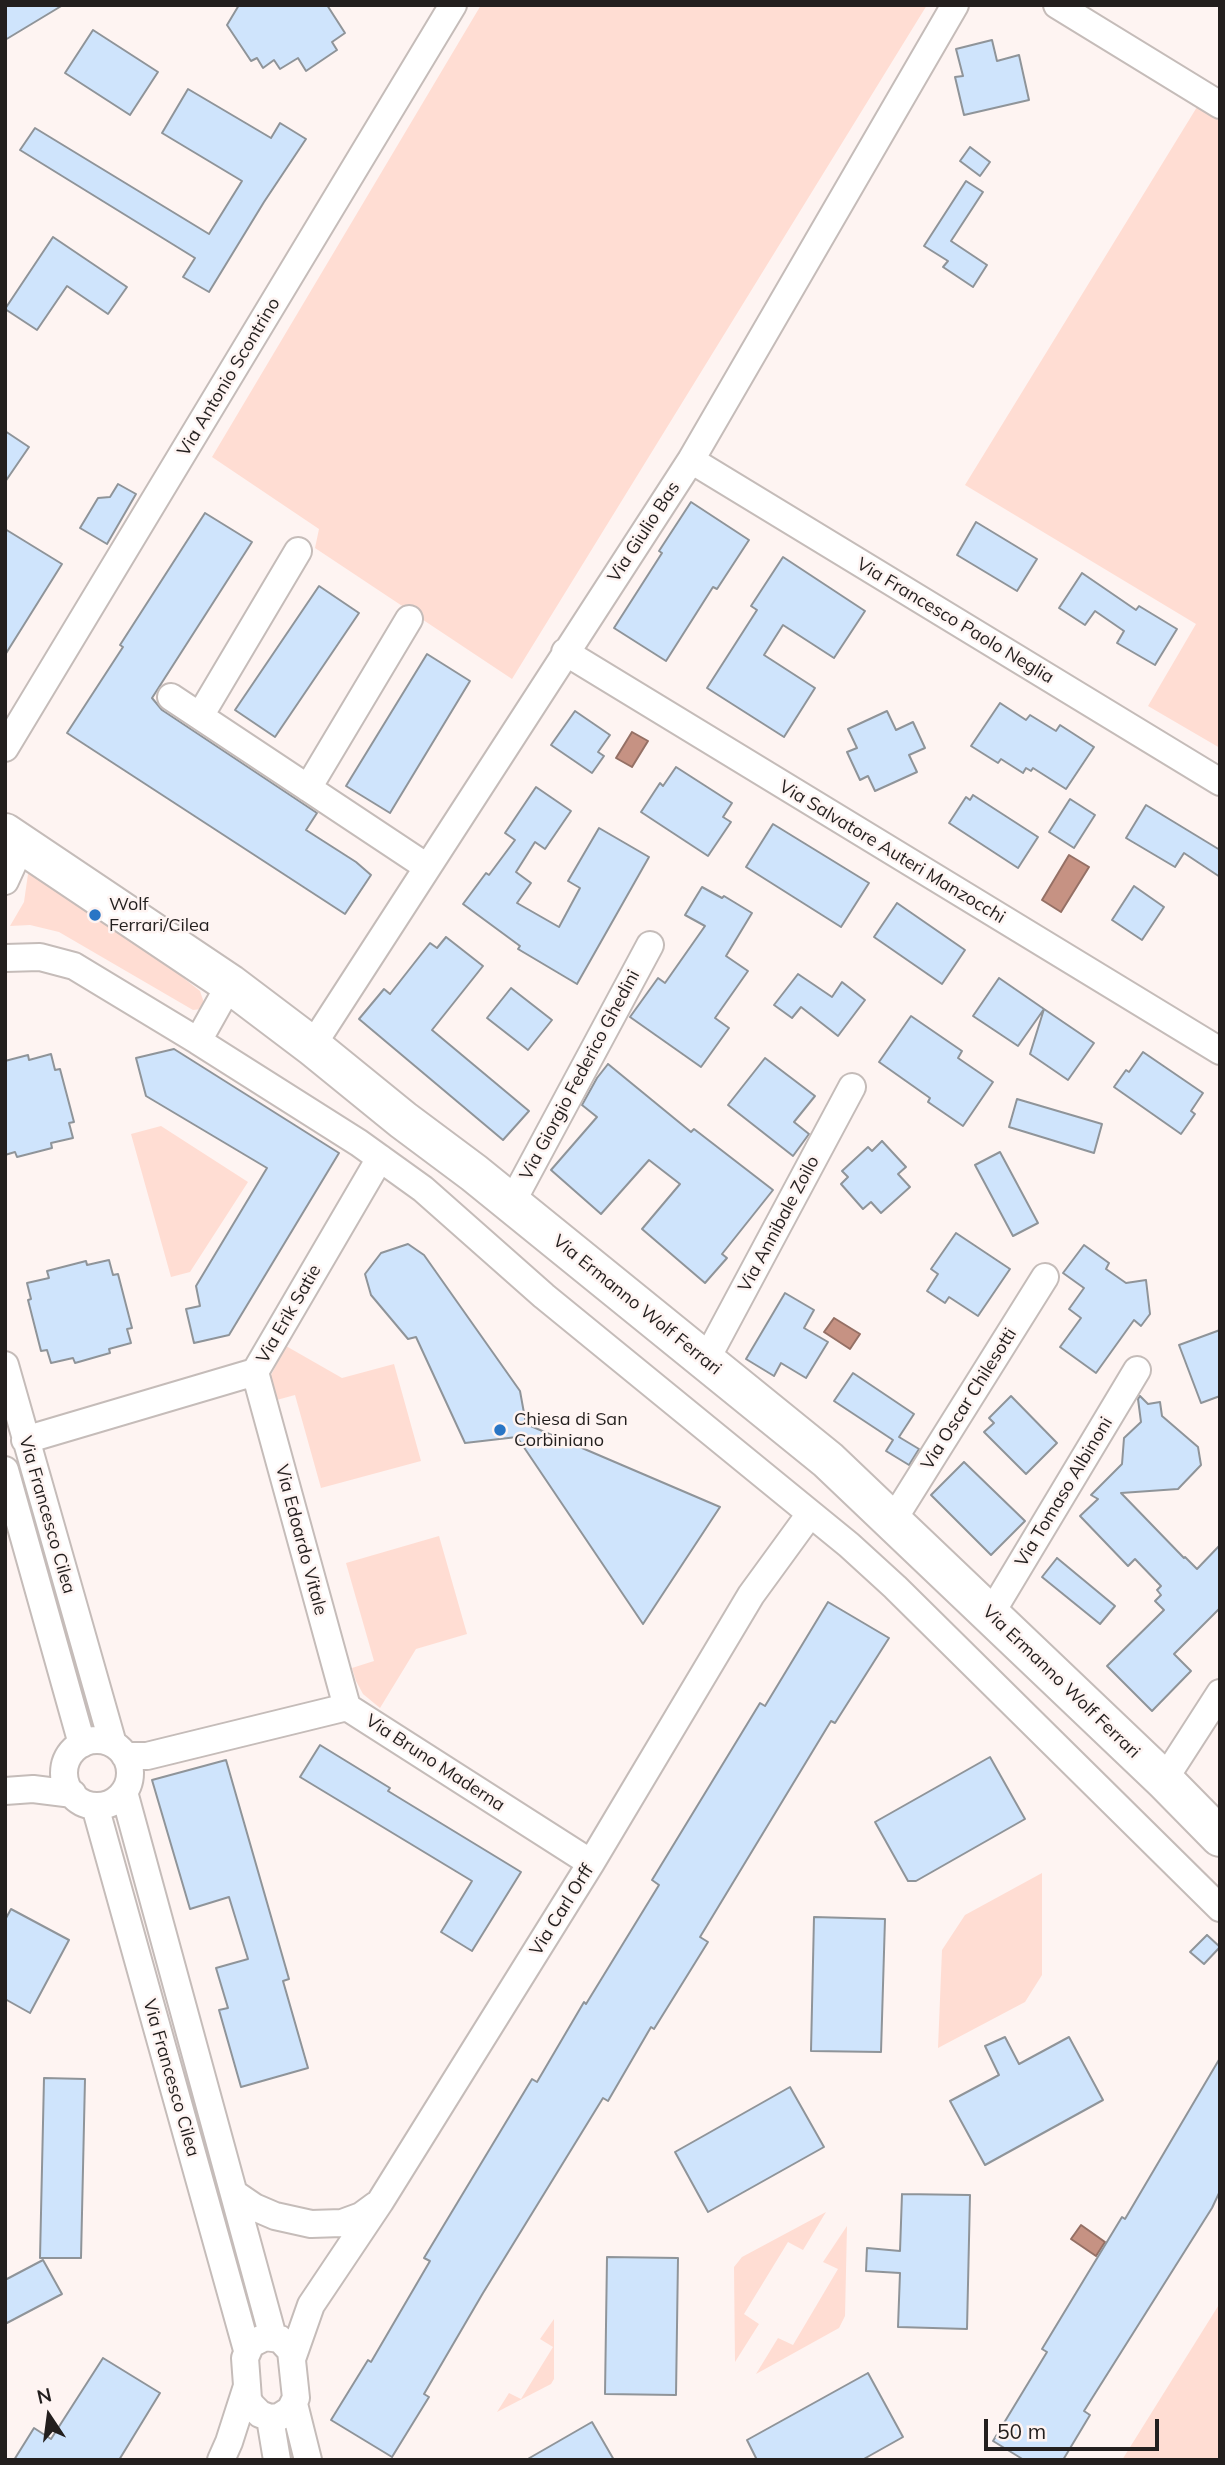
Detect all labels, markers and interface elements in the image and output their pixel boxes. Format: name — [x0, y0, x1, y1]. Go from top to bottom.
street label: Via Antonio Scontrino — [173, 294, 285, 460]
street label: Via Giulio Bas — [603, 478, 685, 586]
street label: Via Francesco Paolo Neglia — [852, 553, 1058, 689]
street label: Via Salvatore Auteri Manzocchi — [775, 776, 1009, 928]
place label: Wolf Ferrari/Cilea — [109, 894, 210, 936]
marker: Wolf Ferrari/Cilea — [87, 907, 103, 923]
street label: Via Giorgio Federico Ghedini — [515, 966, 645, 1184]
street label: Via Annibale Zoilo — [734, 1152, 824, 1296]
street label: Via Ermanno Wolf Ferrari — [548, 1230, 726, 1380]
street label: Via Erik Satie — [252, 1261, 326, 1367]
street label: Via Oscar Chilesotti — [917, 1324, 1021, 1474]
place label: Chiesa di San Corbiniano — [514, 1409, 628, 1452]
street label: Via Tomaso Albinoni — [1011, 1413, 1117, 1571]
marker: Chiesa di San Corbiniano — [492, 1422, 508, 1438]
street label: Via Francesco Cilea — [14, 1434, 80, 1596]
street label: Via Edoardo Vitale — [271, 1462, 331, 1618]
street label: Via Ermanno Wolf Ferrari — [978, 1601, 1144, 1763]
street label: Via Bruno Maderna — [361, 1710, 509, 1816]
street label: Via Carl Orff — [525, 1860, 599, 1960]
street label: Via Francesco Cilea — [138, 1997, 204, 2159]
north arrow — [14, 2381, 84, 2451]
text: N — [35, 2382, 54, 2409]
scale bar — [987, 2406, 1162, 2450]
text: 50 m — [997, 2418, 1046, 2444]

